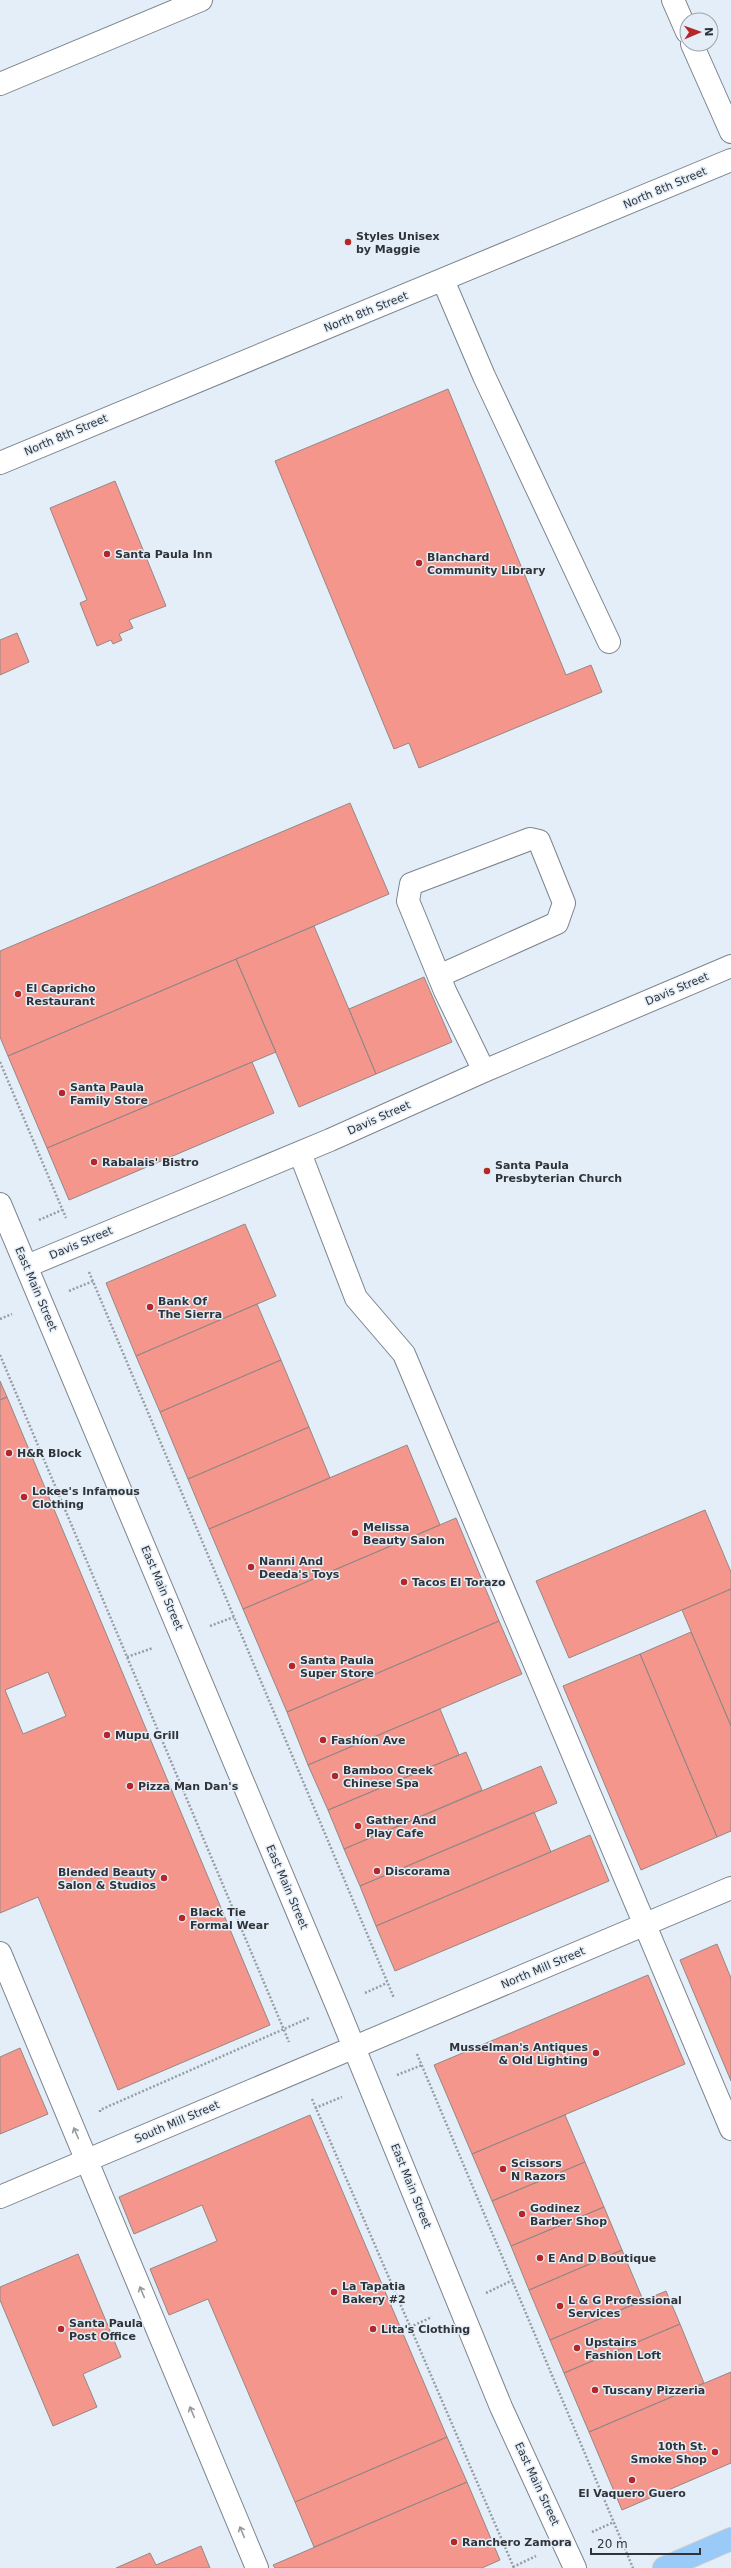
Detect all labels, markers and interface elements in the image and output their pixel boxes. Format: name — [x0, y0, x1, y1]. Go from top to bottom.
north arrow — [679, 12, 719, 52]
text: N — [702, 27, 715, 37]
street label: North 8th Street — [621, 164, 709, 211]
place label: Styles Unisex by Maggie — [356, 230, 440, 256]
marker: Styles Unisex by Maggie — [343, 237, 353, 247]
street label: North 8th Street — [322, 289, 411, 335]
street label: North 8th Street — [22, 411, 110, 458]
place label: Santa Paula Inn — [115, 548, 213, 561]
marker: Santa Paula Inn — [102, 549, 112, 559]
place label: Blanchard Community Library — [427, 551, 545, 577]
marker: Blanchard Community Library — [414, 558, 424, 568]
street label: Davis Street — [643, 970, 711, 1008]
place label: El Capricho Restaurant — [26, 982, 96, 1008]
marker: El Capricho Restaurant — [13, 989, 23, 999]
place label: Santa Paula Family Store — [70, 1081, 148, 1107]
marker: Santa Paula Family Store — [57, 1088, 67, 1098]
street label: Davis Street — [346, 1098, 413, 1138]
place label: Rabalais' Bistro — [102, 1156, 199, 1169]
marker: Rabalais' Bistro — [89, 1157, 99, 1167]
place label: Santa Paula Presbyterian Church — [495, 1159, 622, 1185]
marker: Santa Paula Presbyterian Church — [482, 1166, 492, 1176]
street label: Davis Street — [47, 1224, 115, 1262]
street label: East Main Street — [12, 1245, 60, 1334]
place label: Bank Of The Sierra — [158, 1295, 222, 1321]
marker: Bank Of The Sierra — [145, 1302, 155, 1312]
place label: H&R Block — [17, 1447, 82, 1460]
marker: H&R Block — [4, 1448, 14, 1458]
place label: Lokee's Infamous Clothing — [32, 1485, 140, 1511]
marker: Lokee's Infamous Clothing — [19, 1492, 29, 1502]
place label: Melissa Beauty Salon — [363, 1521, 445, 1547]
marker: Melissa Beauty Salon — [350, 1528, 360, 1538]
street label: East Main Street — [138, 1544, 186, 1633]
place label: Nanni And Deeda's Toys — [259, 1555, 340, 1581]
marker: Nanni And Deeda's Toys — [246, 1562, 256, 1572]
place label: Tacos El Torazo — [412, 1576, 506, 1589]
marker: Tacos El Torazo — [399, 1577, 409, 1587]
place label: Santa Paula Super Store — [300, 1654, 374, 1680]
marker: Santa Paula Super Store — [287, 1661, 297, 1671]
place label: Mupu Grill — [115, 1729, 179, 1742]
marker: Mupu Grill — [102, 1730, 112, 1740]
place label: Fashíon Ave — [331, 1734, 405, 1747]
marker: Fashíon Ave — [318, 1735, 328, 1745]
place label: Bamboo Creek Chinese Spa — [343, 1764, 434, 1790]
marker: Bamboo Creek Chinese Spa — [330, 1771, 340, 1781]
place label: Pizza Man Dan's — [138, 1780, 239, 1793]
marker: Pizza Man Dan's — [125, 1781, 135, 1791]
place label: Gather And Play Cafe — [366, 1814, 436, 1840]
marker: Gather And Play Cafe — [353, 1821, 363, 1831]
street label: East Main Street — [263, 1843, 311, 1932]
place label: Discorama — [385, 1865, 450, 1878]
place label: Blended Beauty Salon & Studios — [57, 1866, 156, 1892]
marker: Discorama — [372, 1866, 382, 1876]
marker: Blended Beauty Salon & Studios — [159, 1873, 169, 1883]
place label: Black Tie Formal Wear — [190, 1906, 269, 1932]
marker: Black Tie Formal Wear — [177, 1913, 187, 1923]
street label: North Mill Street — [499, 1944, 588, 1992]
place label: Musselman's Antiques & Old Lighting — [449, 2041, 588, 2067]
marker: Musselman's Antiques & Old Lighting — [591, 2048, 601, 2058]
street label: South Mill Street — [133, 2098, 222, 2146]
one-way arrow — [72, 2127, 79, 2139]
street label: East Main Street — [388, 2142, 434, 2231]
place label: Scissors N Razors — [511, 2157, 566, 2183]
marker: Scissors N Razors — [498, 2164, 508, 2174]
place label: Godinez Barber Shop — [530, 2202, 607, 2228]
marker: Godinez Barber Shop — [517, 2209, 527, 2219]
place label: E And D Boutique — [548, 2252, 656, 2265]
marker: E And D Boutique — [535, 2253, 545, 2263]
place label: La Tapatia Bakery #2 — [342, 2280, 406, 2306]
one-way arrow — [138, 2286, 145, 2298]
marker: La Tapatia Bakery #2 — [329, 2287, 339, 2297]
place label: L & G Professional Services — [568, 2294, 682, 2320]
marker: L & G Professional Services — [555, 2301, 565, 2311]
place label: Santa Paula Post Office — [69, 2317, 143, 2343]
place label: Lita's Clothing — [381, 2323, 470, 2336]
marker: Santa Paula Post Office — [56, 2324, 66, 2334]
marker: Lita's Clothing — [368, 2324, 378, 2334]
place label: Upstairs Fashion Loft — [585, 2336, 661, 2362]
marker: Upstairs Fashion Loft — [572, 2343, 582, 2353]
place label: Tuscany Pizzeria — [603, 2384, 705, 2397]
marker: Tuscany Pizzeria — [590, 2385, 600, 2395]
one-way arrow — [187, 2406, 195, 2418]
street label: East Main Street — [512, 2440, 562, 2528]
place label: 10th St. Smoke Shop — [631, 2440, 707, 2466]
marker: 10th St. Smoke Shop — [710, 2447, 720, 2457]
marker: El Vaquero Guero — [627, 2475, 637, 2485]
place label: El Vaquero Guero — [578, 2487, 686, 2500]
one-way arrow — [237, 2526, 245, 2538]
scale bar — [591, 2530, 700, 2556]
place label: Ranchero Zamora — [462, 2536, 572, 2549]
marker: Ranchero Zamora — [449, 2537, 459, 2547]
text: 20 m — [597, 2537, 628, 2551]

